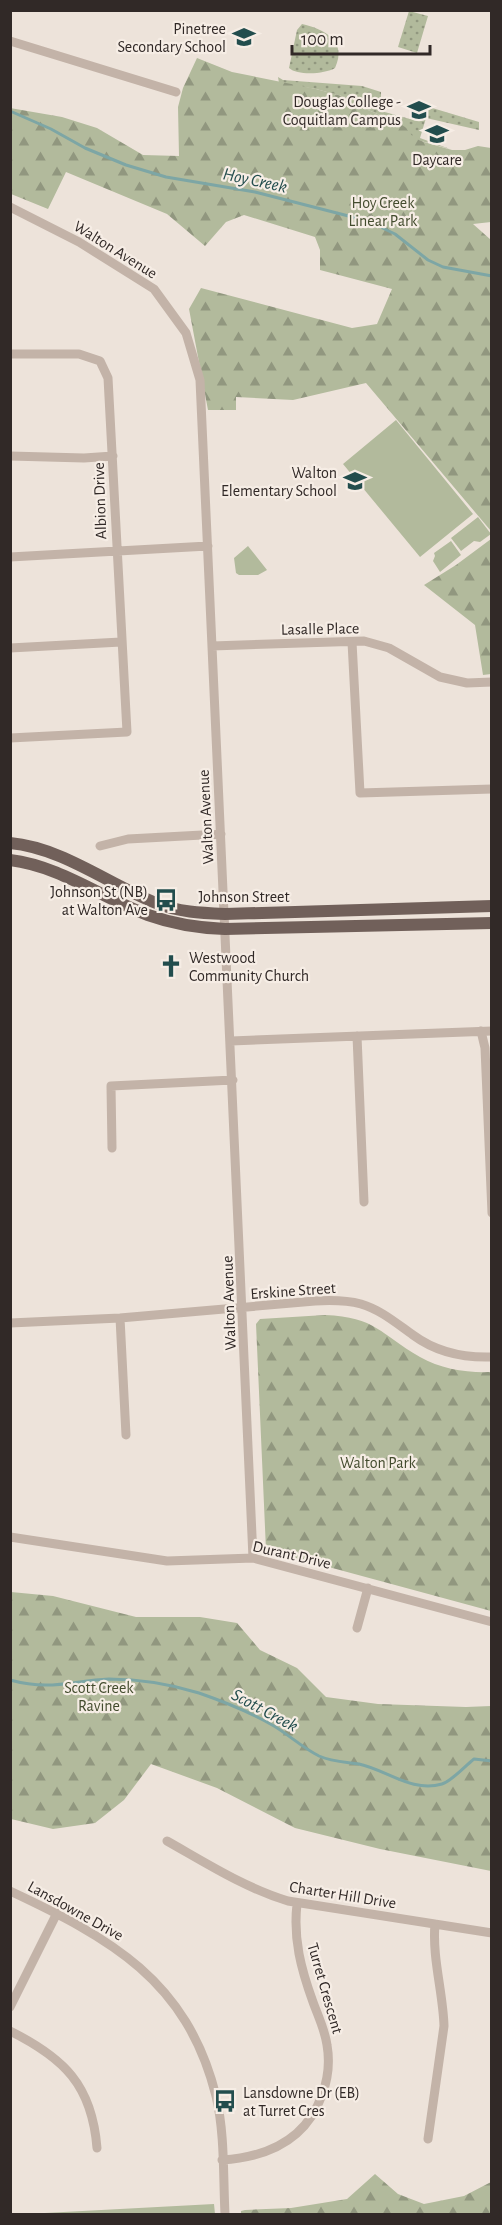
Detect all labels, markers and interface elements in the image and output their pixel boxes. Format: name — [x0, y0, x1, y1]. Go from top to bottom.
scale bar — [292, 18, 430, 56]
place label: Pinetree Secondary School — [118, 21, 226, 56]
school or university icon: Pinetree Secondary School — [231, 24, 257, 50]
text: 100 m — [301, 31, 344, 49]
place label: Douglas College - Coquitlam Campus — [283, 94, 401, 128]
school or university icon: Douglas College - Coquitlam Campus — [406, 97, 432, 123]
school or university icon: Daycare — [424, 121, 450, 147]
place label: Daycare — [412, 152, 462, 169]
water label: Hoy Creek — [221, 165, 288, 197]
park label: Hoy Creek Linear Park — [349, 195, 418, 229]
street label: Walton Avenue — [71, 218, 160, 282]
street label: Albion Drive — [91, 462, 109, 540]
place label: Walton Elementary School — [221, 465, 337, 500]
school or university icon: Walton Elementary School — [342, 468, 368, 494]
street label: Lasalle Place — [281, 620, 359, 638]
street label: Walton Avenue — [196, 769, 216, 865]
place label: Johnson St (NB) at Walton Ave — [50, 884, 148, 918]
bus stop icon: Johnson St (NB) at Walton Ave — [153, 887, 179, 913]
street label: Johnson Street — [198, 889, 290, 905]
place label: Westwood Community Church — [189, 950, 309, 985]
church icon: Westwood Community Church — [158, 953, 184, 979]
street label: Walton Avenue — [219, 1255, 239, 1351]
street label: Erskine Street — [250, 1280, 336, 1302]
park label: Walton Park — [340, 1455, 417, 1471]
street label: Durant Drive — [251, 1538, 332, 1572]
park label: Scott Creek Ravine — [64, 1680, 134, 1714]
water label: Scott Creek — [228, 1686, 301, 1736]
street label: Lansdowne Drive — [25, 1878, 126, 1944]
street label: Charter Hill Drive — [288, 1879, 397, 1911]
street label: Turret Crescent — [304, 1941, 346, 2035]
place label: Lansdowne Dr (EB) at Turret Cres — [243, 2085, 360, 2119]
bus stop icon: Lansdowne Dr (EB) at Turret Cres — [212, 2088, 238, 2114]

